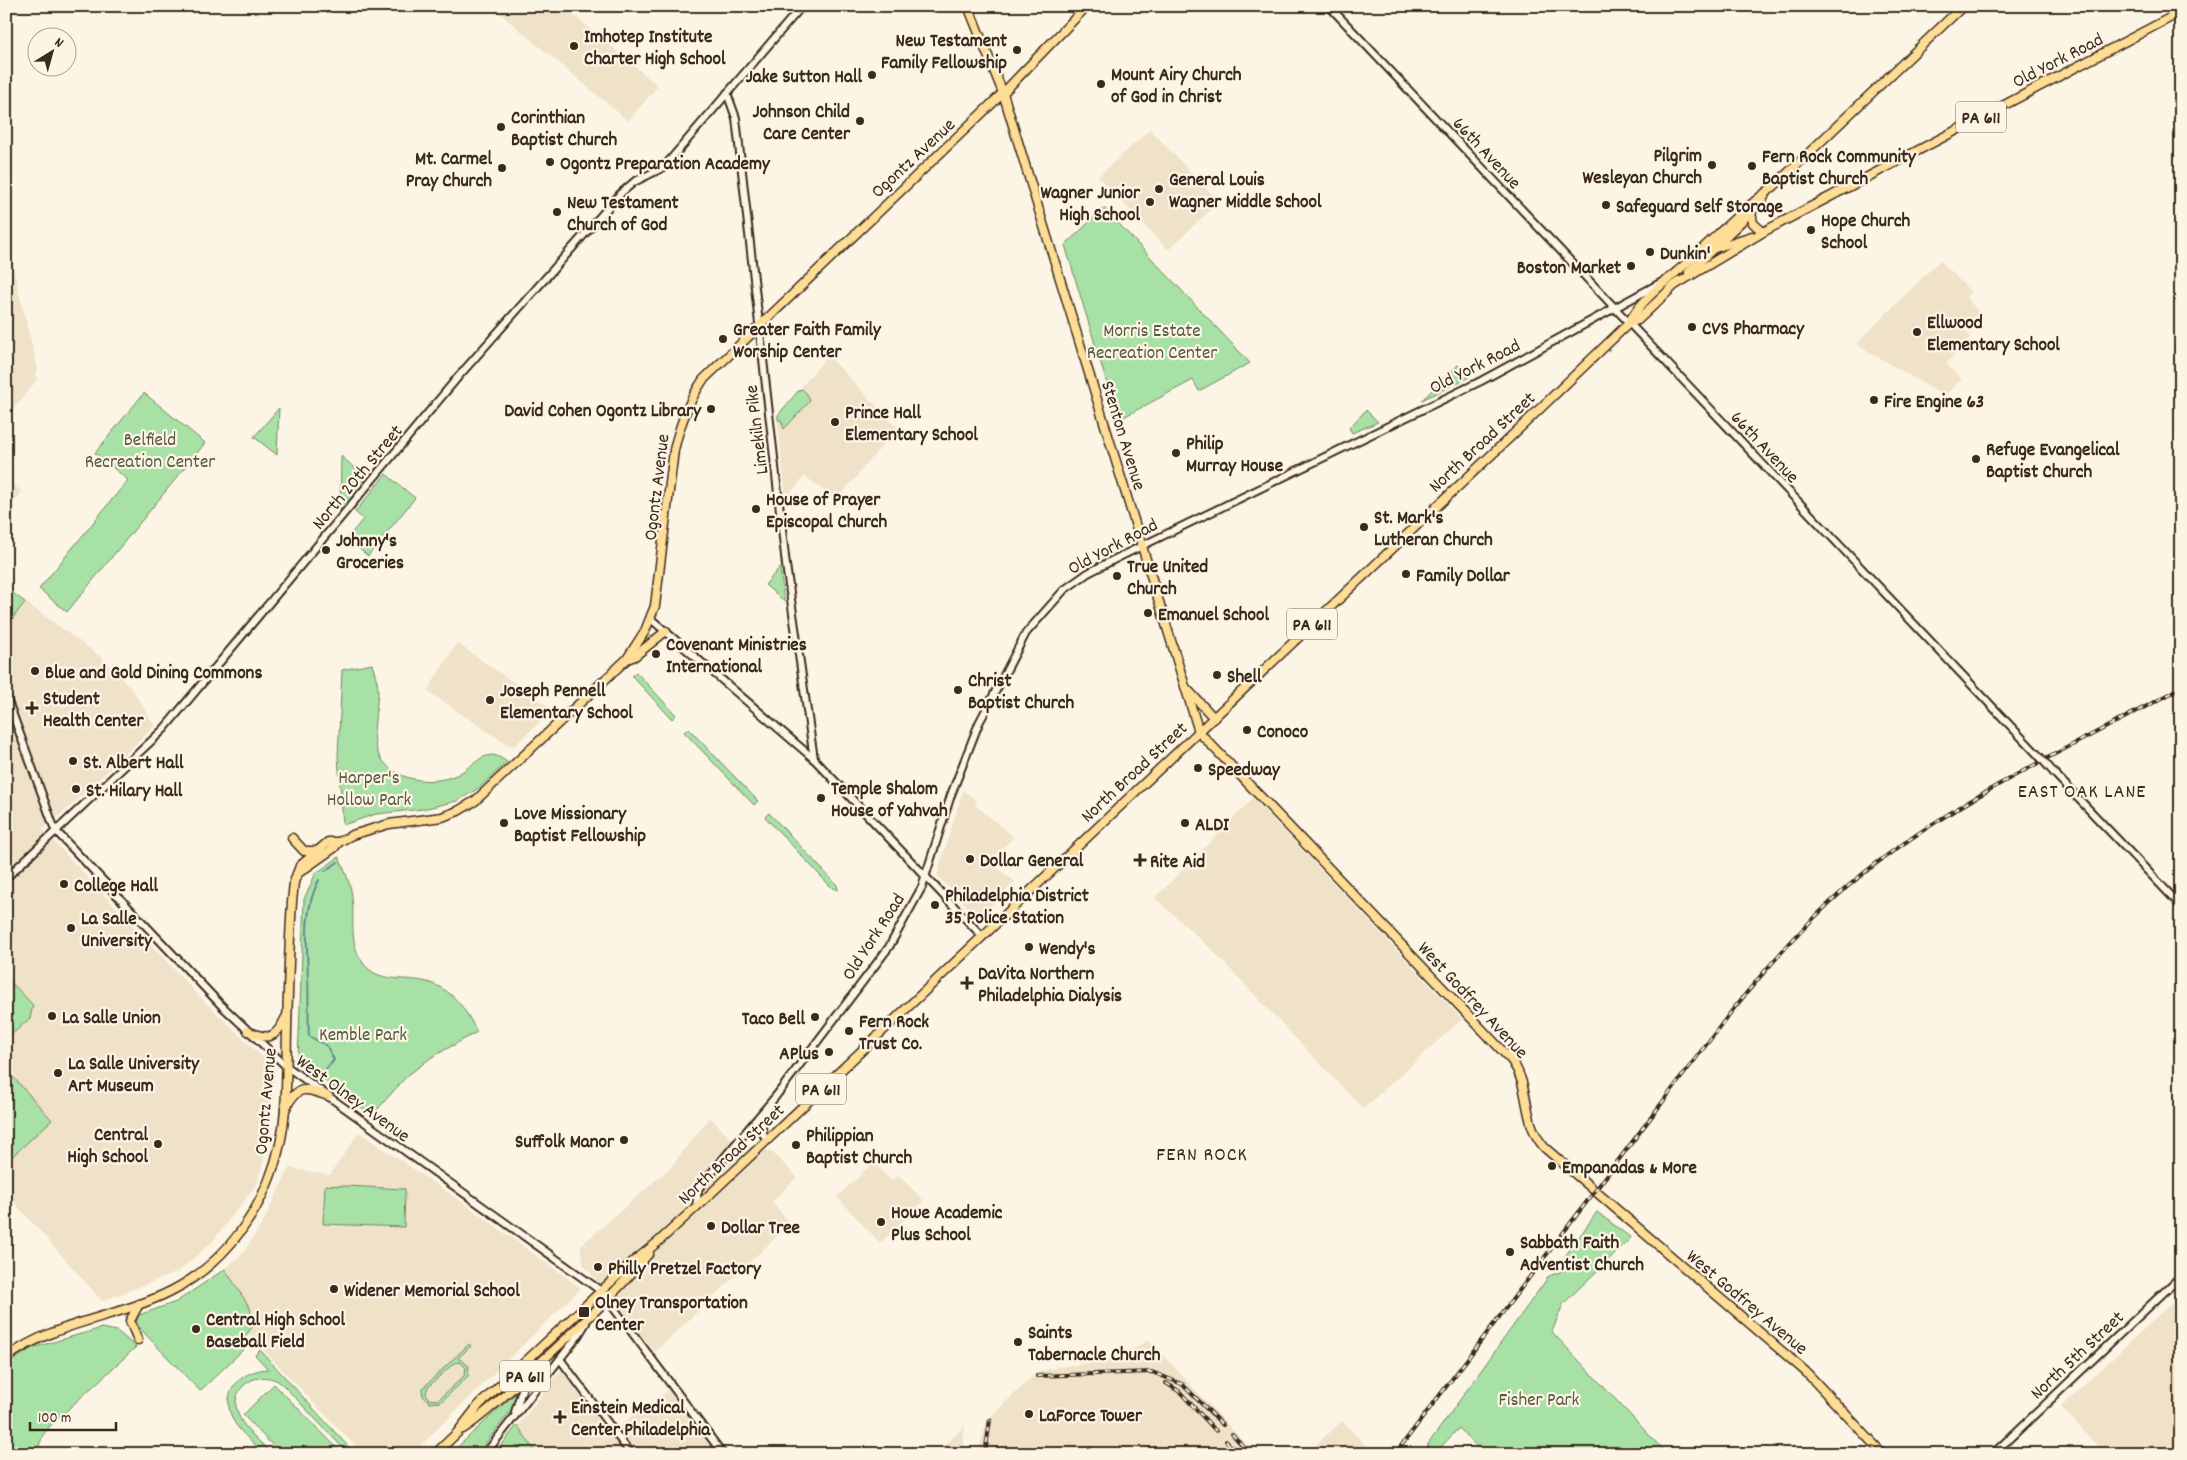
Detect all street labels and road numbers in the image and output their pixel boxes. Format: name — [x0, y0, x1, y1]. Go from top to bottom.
street label: Old York Road — [2008, 28, 2109, 97]
road number: PA 611 — [1956, 101, 2006, 132]
street label: 66th Avenue — [1445, 112, 1526, 197]
street label: Ogontz Avenue — [866, 113, 963, 206]
street label: Old York Road — [1425, 334, 1526, 403]
street label: Stenton Avenue — [1092, 378, 1151, 494]
street label: Limekiln Pike — [740, 383, 777, 476]
street label: North Broad Street — [1424, 387, 1543, 500]
street label: 66th Avenue — [1723, 406, 1804, 491]
street label: North 20th Street — [307, 420, 411, 537]
street label: Ogontz Avenue — [639, 433, 678, 542]
street label: Old York Road — [1064, 513, 1164, 583]
road number: PA 611 — [1287, 608, 1337, 640]
street label: North Broad Street — [1076, 717, 1195, 830]
street label: Old York Road — [837, 889, 913, 987]
street label: West Godfrey Avenue — [1410, 937, 1533, 1066]
street label: Ogontz Avenue — [249, 1047, 286, 1156]
street label: West Olney Avenue — [289, 1049, 415, 1150]
road number: PA 611 — [796, 1074, 846, 1104]
street label: North Broad Street — [673, 1099, 792, 1212]
street label: West Godfrey Avenue — [1679, 1245, 1813, 1363]
street label: North 5th Street — [2025, 1306, 2131, 1407]
road number: PA 611 — [500, 1360, 550, 1392]

